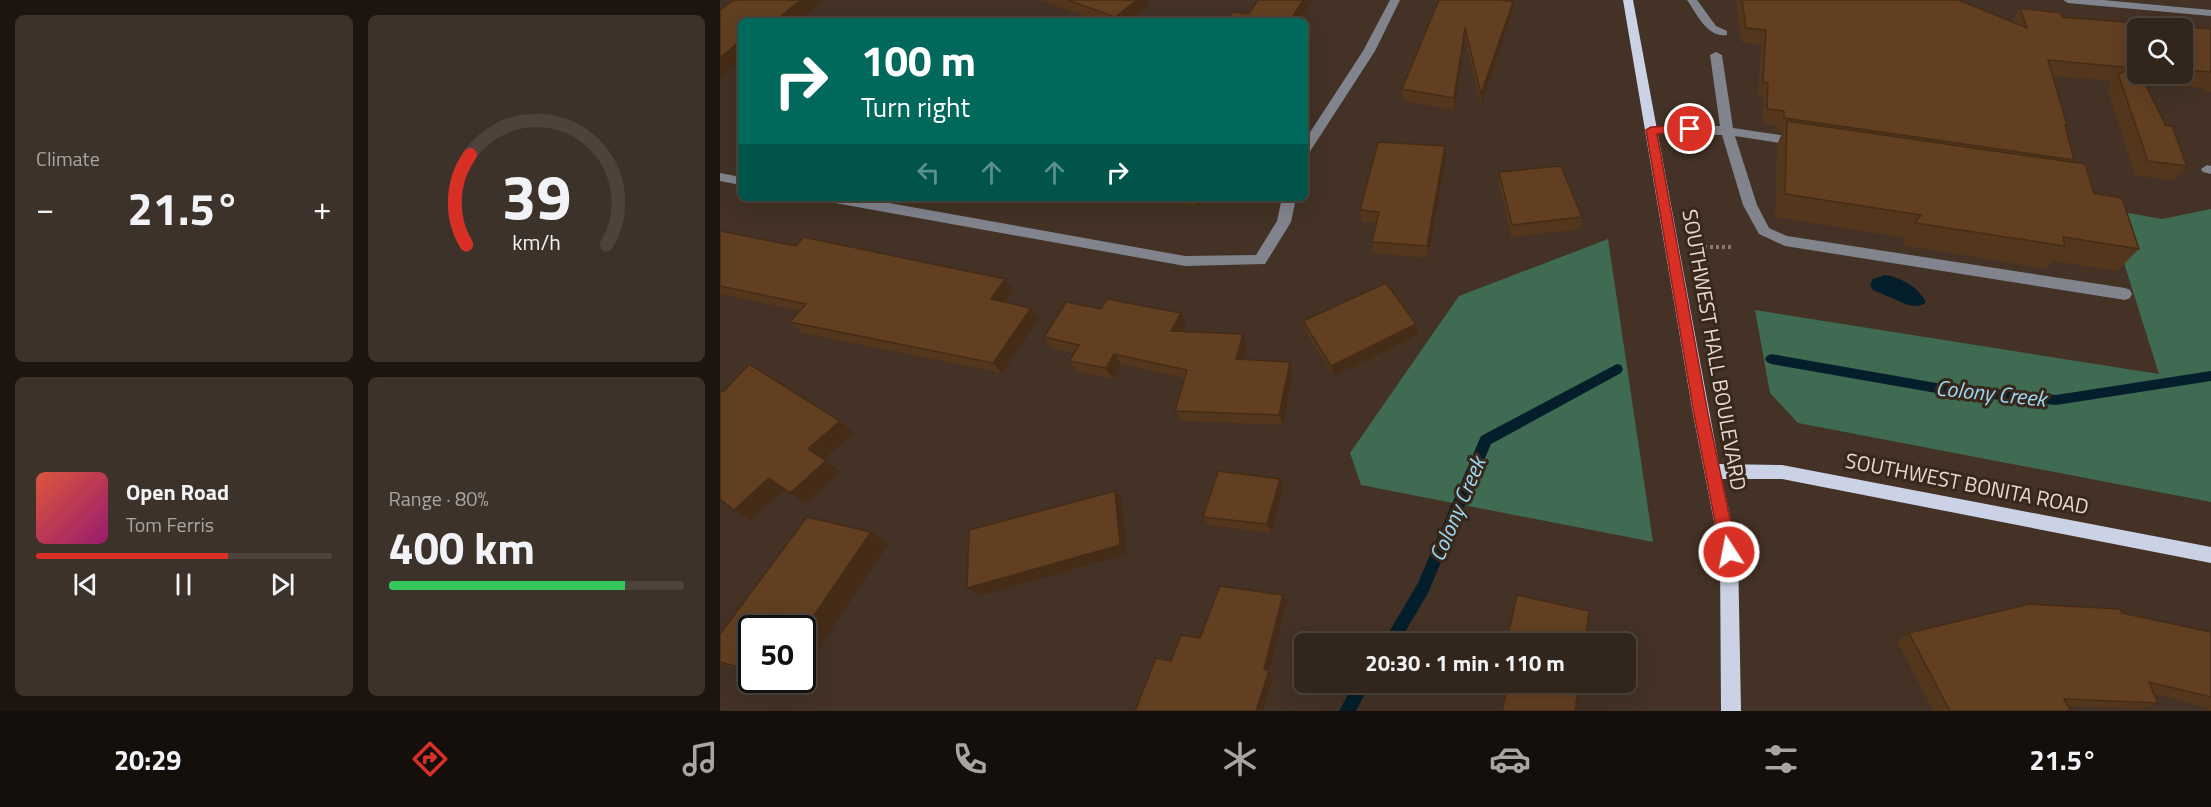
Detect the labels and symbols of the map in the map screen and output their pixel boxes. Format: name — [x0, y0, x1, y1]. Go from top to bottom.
pin — [1664, 103, 1715, 154]
street label: SOUTHWEST HALL BOULEVARD — [1674, 207, 1756, 493]
water label: Colony Creek — [1934, 370, 2050, 416]
street label: SOUTHWEST BONITA ROAD — [1843, 444, 2092, 522]
water label: Colony Creek — [1420, 449, 1495, 567]
position arrow — [1697, 520, 1761, 584]
speed limit sign: 50 — [738, 615, 816, 693]

